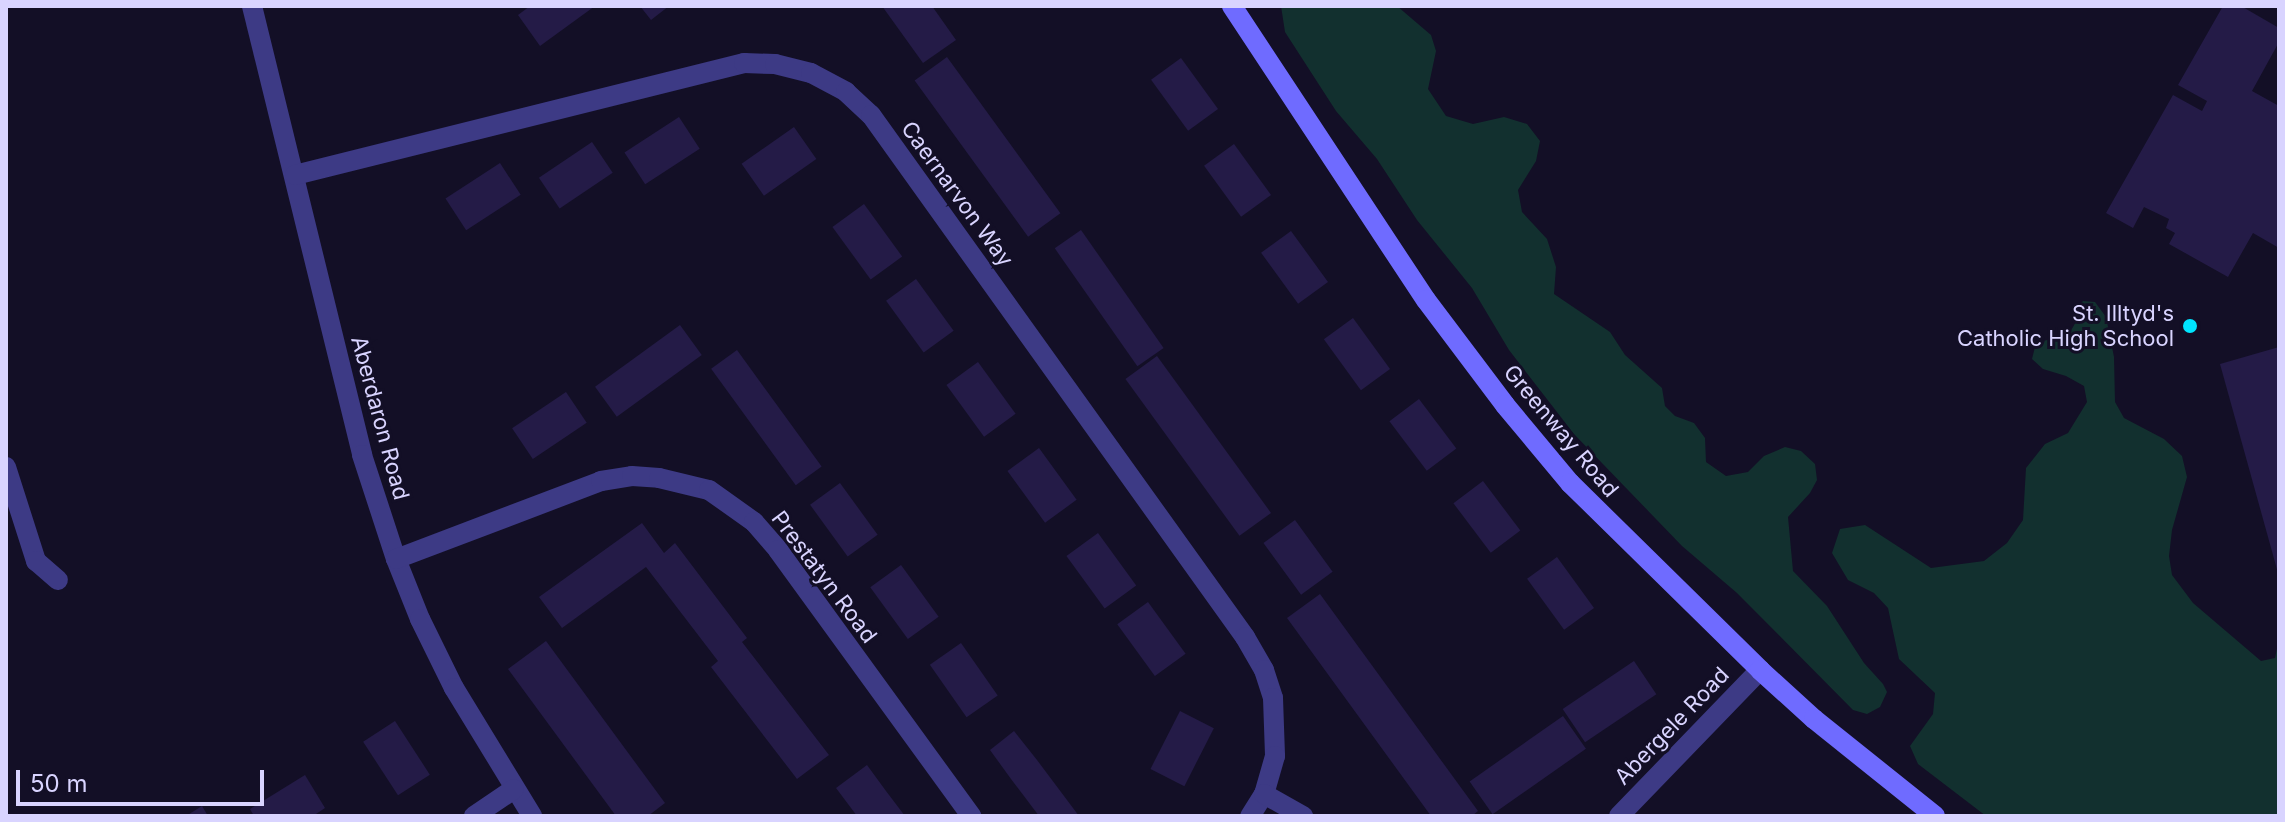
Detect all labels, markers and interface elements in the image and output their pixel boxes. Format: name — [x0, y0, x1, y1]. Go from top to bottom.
street label: Caernarvon Way — [895, 116, 1019, 272]
place label: St. Illtyd's Catholic High School — [1957, 300, 2174, 352]
marker: St. Illtyd's Catholic High School — [2181, 317, 2199, 335]
street label: Aberdaron Road — [345, 333, 415, 503]
street label: Greenway Road — [1498, 359, 1624, 503]
street label: Prestatyn Road — [766, 506, 882, 648]
street label: Abergele Road — [1609, 662, 1735, 790]
scale bar — [20, 754, 268, 804]
text: 50 m — [30, 769, 88, 798]

